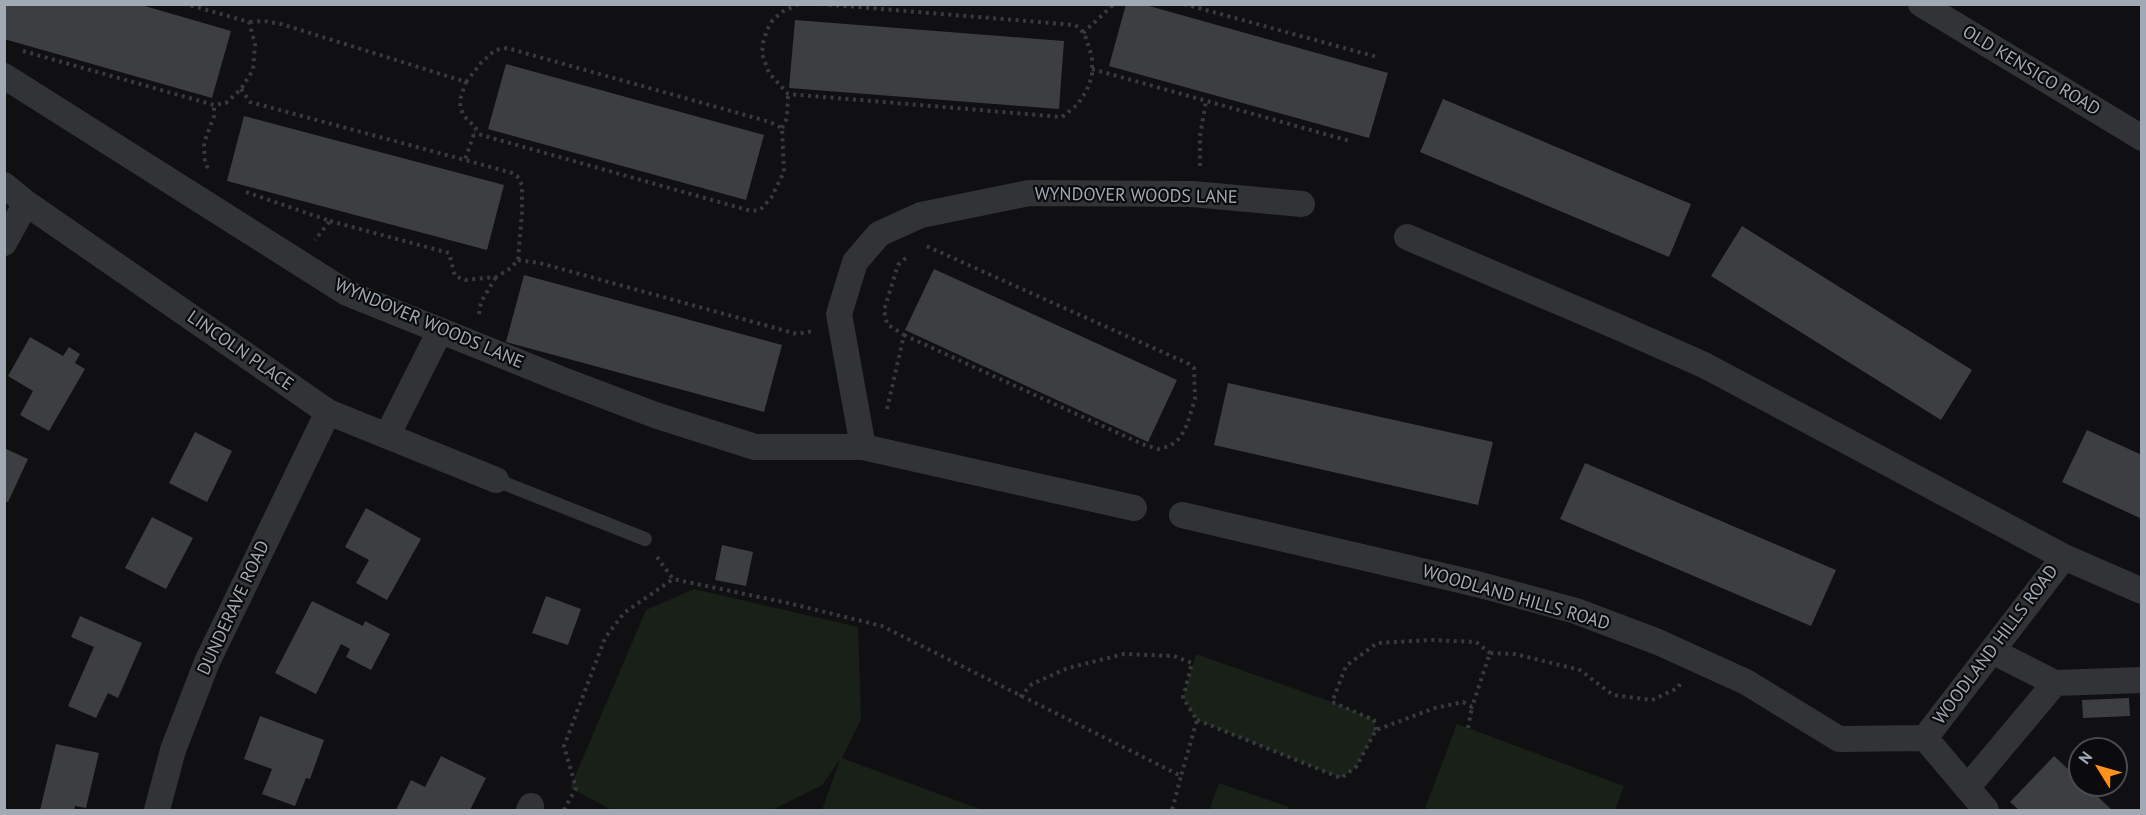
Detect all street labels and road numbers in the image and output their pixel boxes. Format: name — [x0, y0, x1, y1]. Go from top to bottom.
street label: OLD KENSICO ROAD — [1958, 21, 2104, 121]
street label: WYNDOVER WOODS LANE — [1034, 183, 1238, 209]
street label: WYNDOVER WOODS LANE — [331, 274, 527, 374]
street label: LINCOLN PLACE — [183, 306, 297, 396]
street label: DUNDERAVE ROAD — [193, 537, 275, 679]
street label: WOODLAND HILLS ROAD — [1420, 561, 1612, 635]
street label: WOODLAND HILLS ROAD — [1929, 561, 2063, 729]

